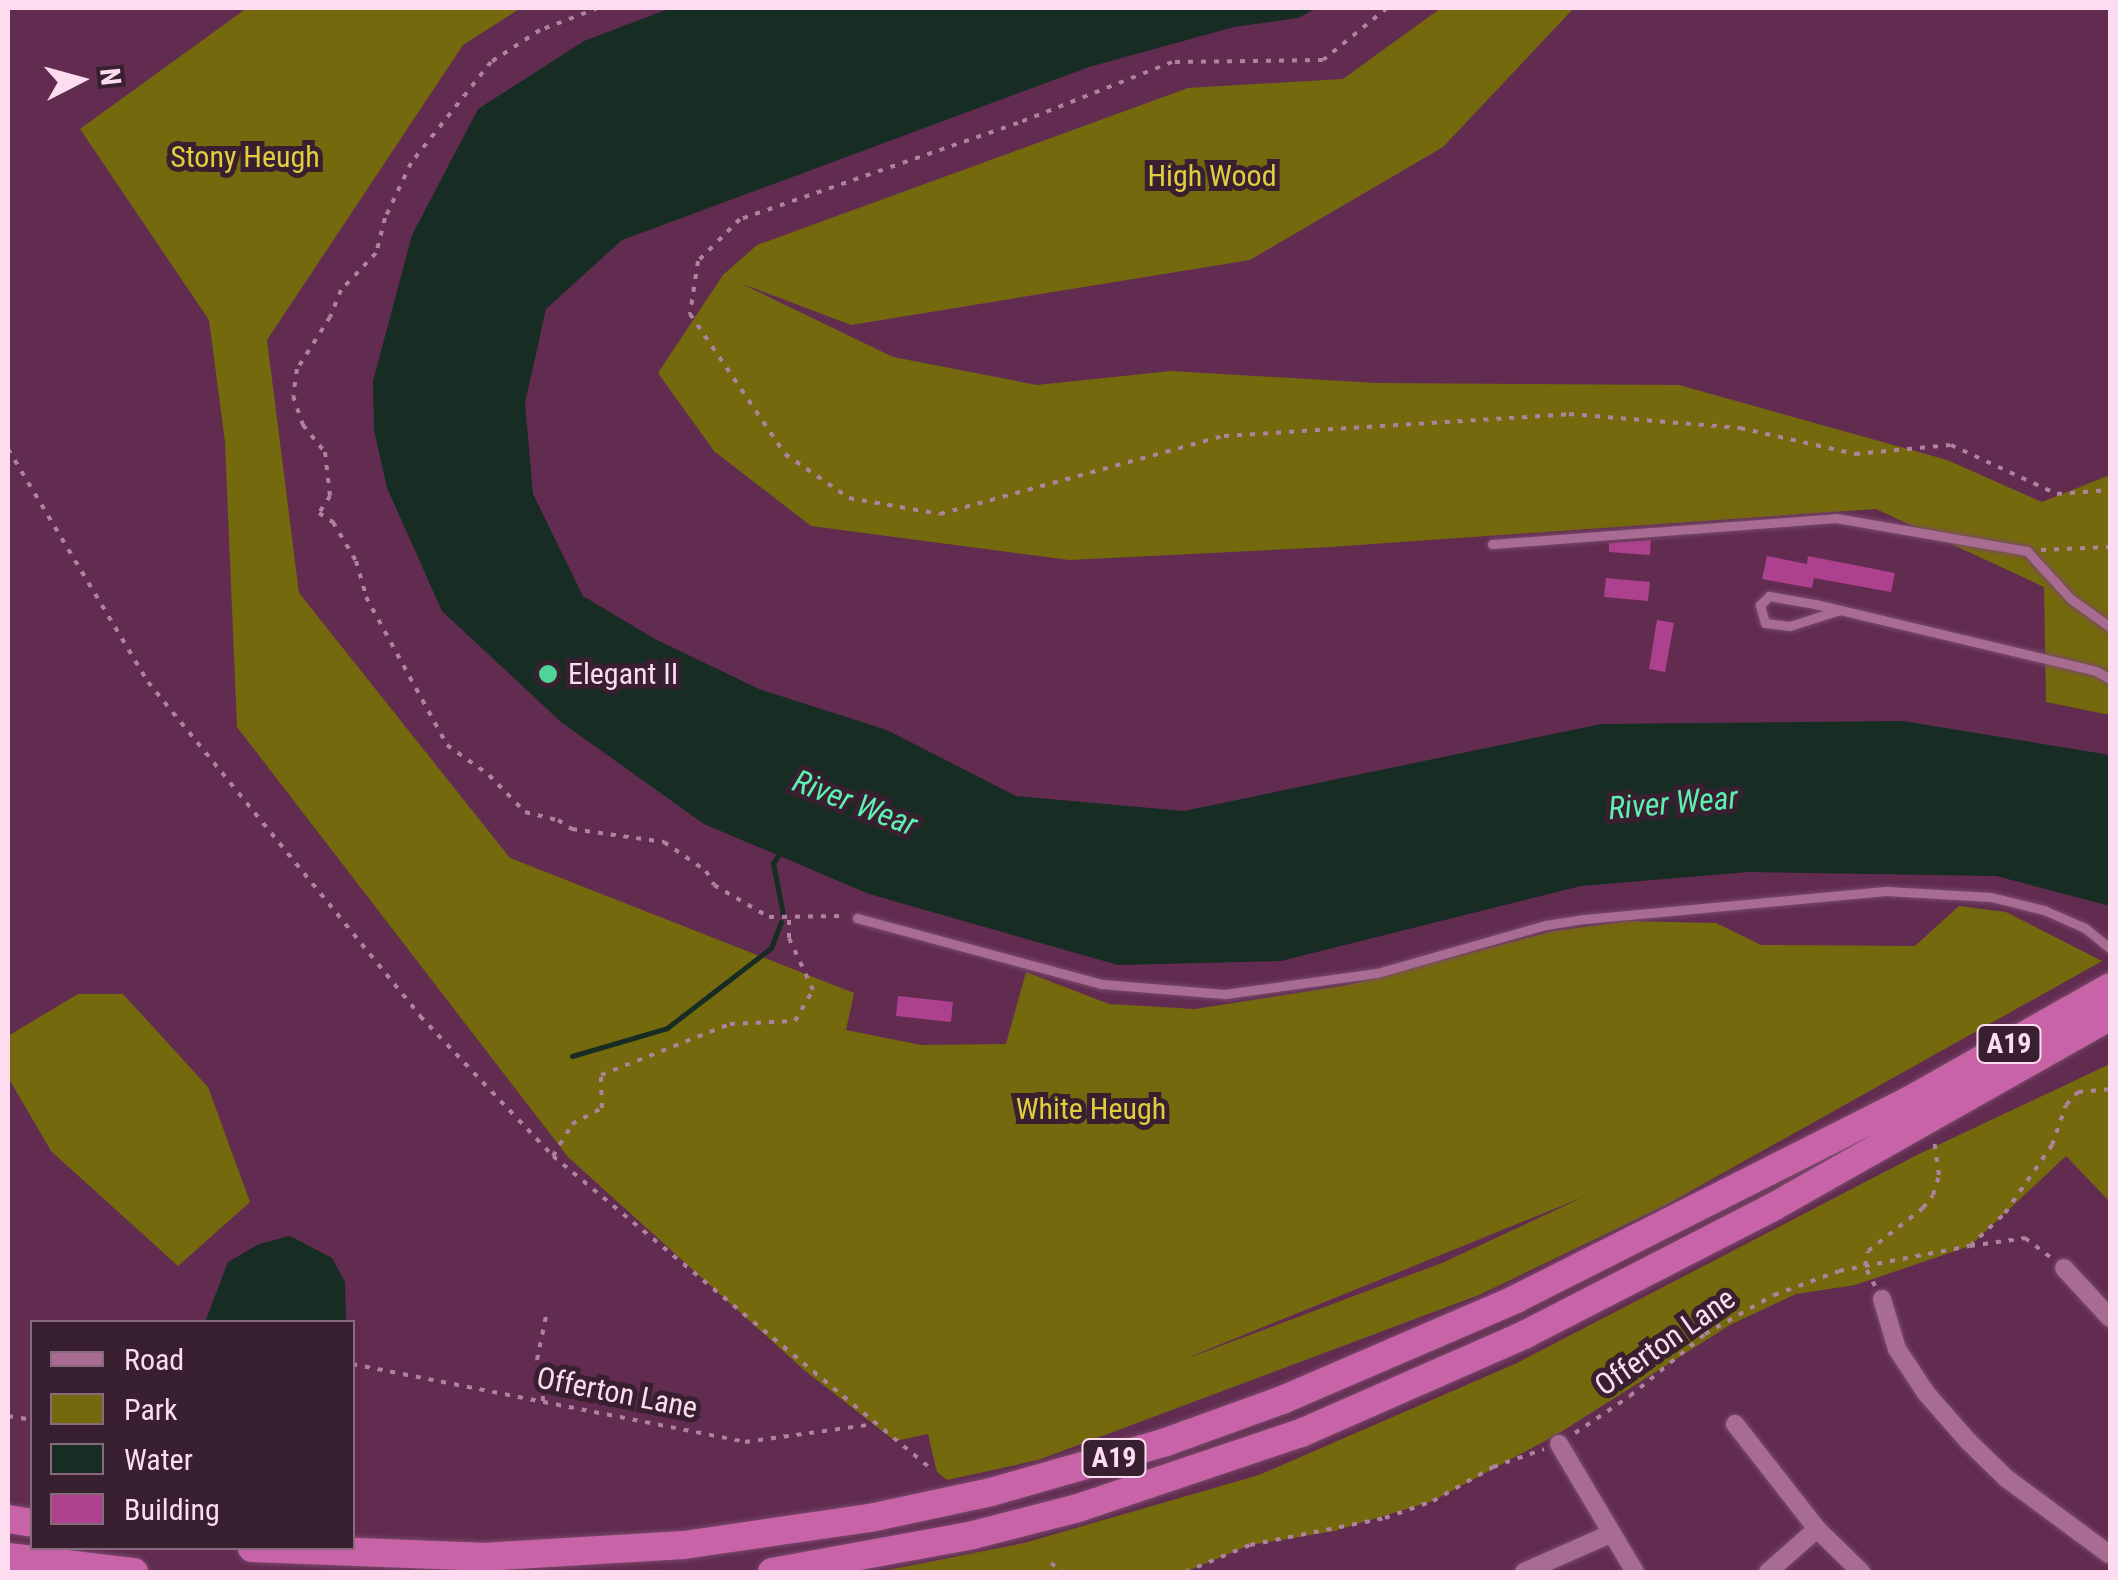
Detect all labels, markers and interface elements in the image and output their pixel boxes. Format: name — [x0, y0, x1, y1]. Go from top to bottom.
north arrow — [30, 30, 130, 130]
text: N — [93, 67, 128, 87]
park label: Stony Heugh — [170, 139, 320, 175]
park label: High Wood — [1147, 158, 1277, 194]
place label: Elegant II — [568, 656, 678, 692]
marker: Elegant II — [537, 663, 559, 685]
water label: River Wear — [787, 762, 923, 844]
water label: River Wear — [1607, 778, 1739, 828]
road number: A19 — [1974, 1021, 2044, 1067]
park label: White Heugh — [1016, 1091, 1166, 1127]
street label: Offerton Lane — [1588, 1281, 1742, 1403]
legend — [30, 1320, 355, 1550]
text: Road — [124, 1342, 184, 1377]
street label: Offerton Lane — [534, 1360, 700, 1426]
text: Park — [124, 1392, 178, 1427]
road number: A19 — [1079, 1435, 1149, 1481]
text: Water — [124, 1442, 193, 1477]
text: Building — [124, 1492, 220, 1527]

